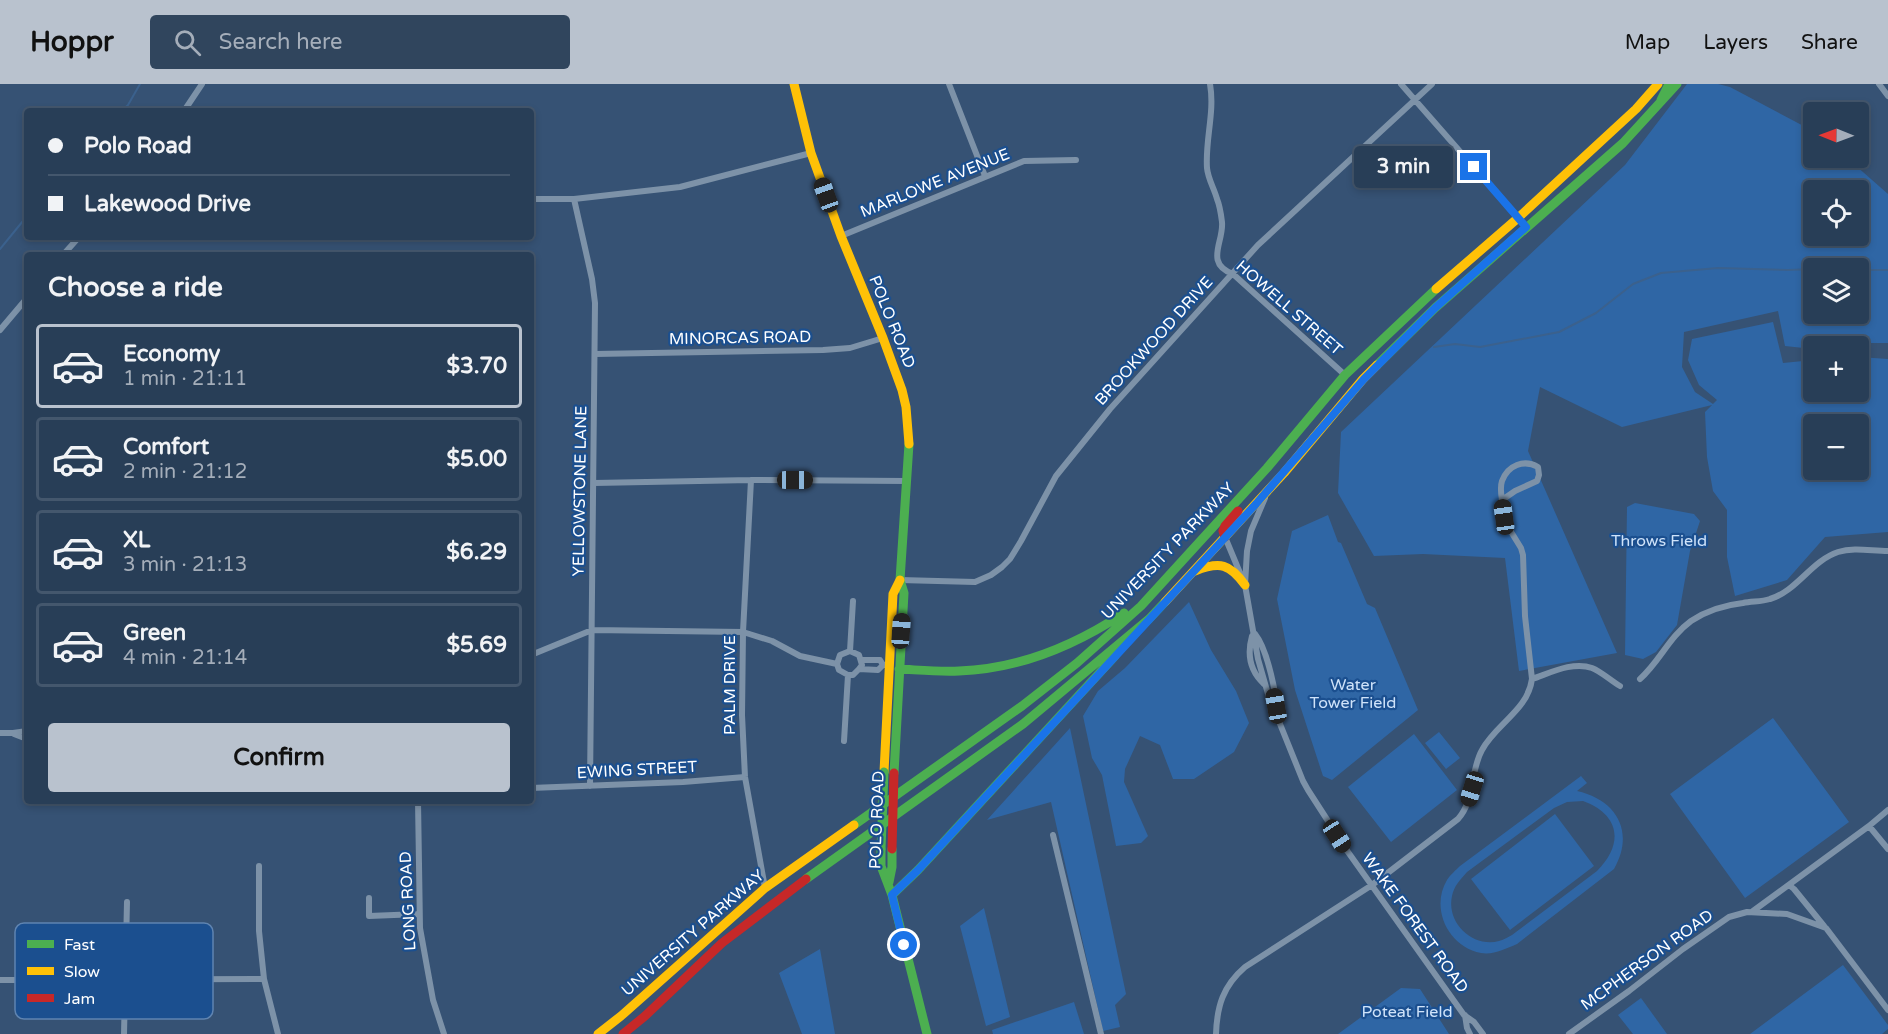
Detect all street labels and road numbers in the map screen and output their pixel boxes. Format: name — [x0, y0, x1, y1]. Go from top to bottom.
street label: MARLOWE AVENUE — [857, 144, 1013, 222]
street label: HOWELL STREET — [1232, 256, 1347, 360]
street label: BROOKWOOD DRIVE — [1091, 272, 1217, 410]
street label: POLO ROAD — [864, 273, 920, 371]
street label: MINORCAS ROAD — [669, 327, 811, 349]
street label: YELLOWSTONE LANE — [569, 405, 591, 577]
street label: UNIVERSITY PARKWAY — [1097, 478, 1239, 624]
street label: PALM DRIVE — [720, 635, 740, 735]
street label: EWING STREET — [576, 757, 698, 783]
street label: POLO ROAD — [865, 771, 889, 869]
street label: WAKE FOREST ROAD — [1357, 849, 1473, 997]
street label: LONG ROAD — [395, 851, 421, 951]
street label: UNIVERSITY PARKWAY — [617, 865, 769, 1001]
street label: MCPHERSON ROAD — [1577, 905, 1717, 1015]

